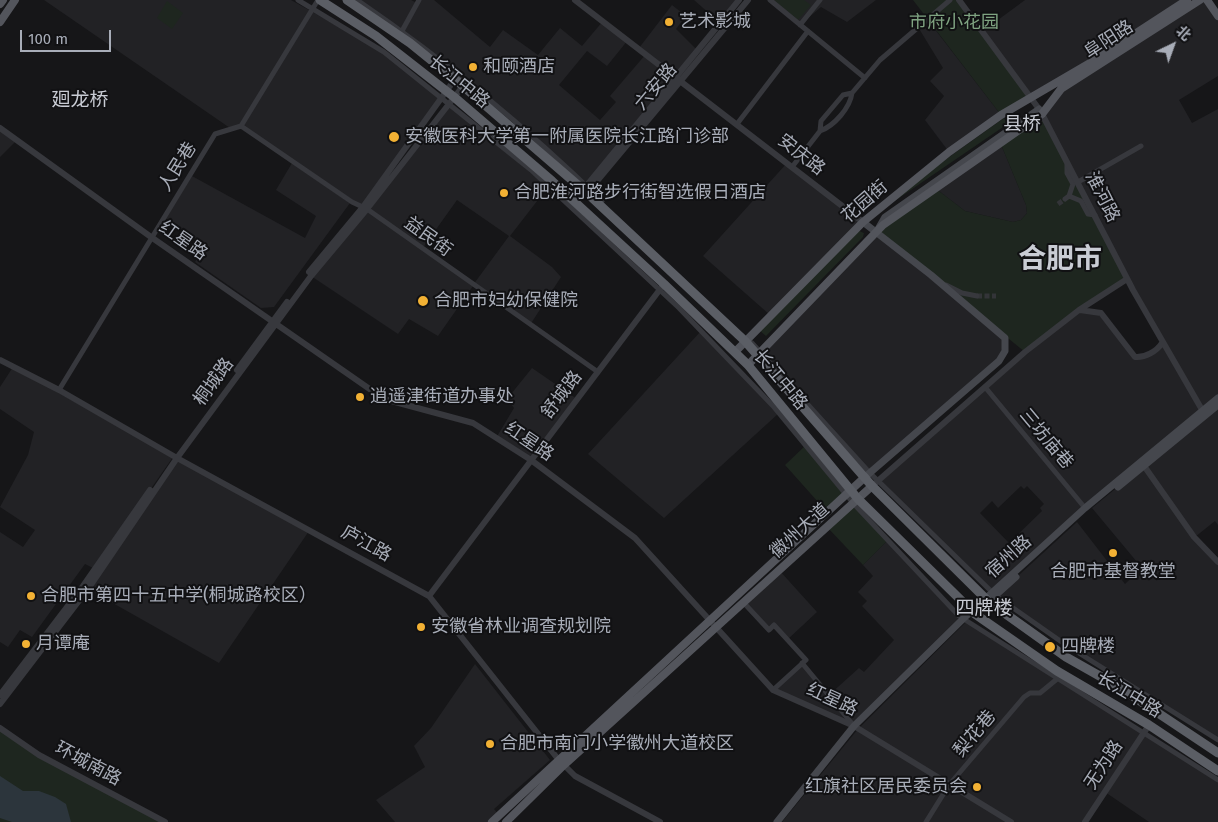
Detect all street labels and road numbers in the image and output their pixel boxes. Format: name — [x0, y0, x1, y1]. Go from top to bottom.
street label: 阜阳路 — [1080, 16, 1138, 64]
street label: 长江中路 — [424, 51, 494, 113]
street label: 六安路 — [630, 59, 682, 115]
street label: 安庆路 — [773, 130, 829, 180]
street label: 人民巷 — [155, 138, 201, 196]
street label: 淮河路 — [1080, 168, 1124, 226]
street label: 花园街 — [838, 176, 892, 228]
street label: 益民街 — [400, 212, 456, 262]
street label: 红星路 — [155, 217, 211, 265]
street label: 长江中路 — [749, 345, 811, 415]
street label: 桐城路 — [189, 354, 239, 410]
street label: 舒城路 — [537, 367, 587, 423]
street label: 三坊庙巷 — [1015, 404, 1077, 474]
street label: 红星路 — [501, 418, 557, 466]
street label: 徽州大道 — [766, 499, 834, 563]
street label: 庐江路 — [337, 521, 395, 567]
street label: 宿州路 — [982, 531, 1036, 583]
street label: 长江中路 — [1093, 667, 1165, 723]
street label: 红星路 — [803, 679, 861, 721]
street label: 梨花巷 — [949, 706, 1001, 762]
street label: 无为路 — [1080, 736, 1128, 794]
street label: 环城南路 — [51, 738, 125, 790]

